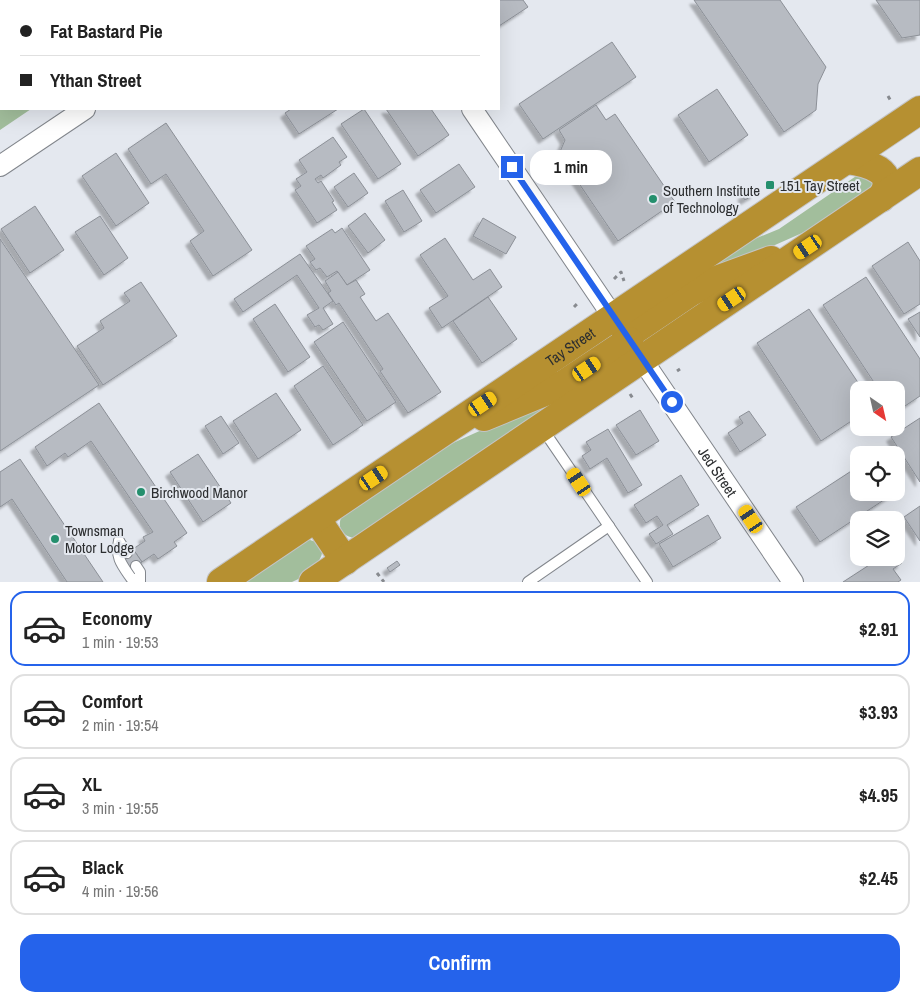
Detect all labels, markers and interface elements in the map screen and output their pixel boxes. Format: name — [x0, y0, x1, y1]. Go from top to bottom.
text: Fat Bastard Pie — [50, 18, 163, 44]
text: Ythan Street — [50, 67, 141, 93]
callout: 1 min — [530, 150, 612, 184]
route end — [501, 156, 523, 178]
text: 1 min — [554, 156, 588, 178]
place label: 151 Tay Street — [780, 175, 860, 196]
marker: 151 Tay Street — [764, 179, 776, 191]
place label: Southern Institute of Technology — [663, 180, 760, 218]
marker: Southern Institute of Technology — [647, 193, 659, 205]
car — [791, 232, 824, 262]
car — [715, 284, 748, 314]
street label: Tay Street — [541, 322, 599, 371]
car — [570, 354, 603, 384]
north arrow — [850, 381, 905, 436]
map controls — [850, 381, 905, 566]
car — [466, 389, 499, 419]
route start — [661, 391, 683, 413]
street label: Jed Street — [694, 442, 743, 501]
button: locate — [850, 446, 905, 501]
car — [357, 463, 390, 493]
car — [564, 465, 593, 499]
place label: Birchwood Manor — [151, 482, 247, 503]
marker: Birchwood Manor — [135, 486, 147, 498]
car — [736, 502, 765, 536]
button: layers — [850, 511, 905, 566]
place label: Townsman Motor Lodge — [65, 520, 134, 558]
marker: Townsman Motor Lodge — [49, 533, 61, 545]
text: Economy — [82, 605, 152, 631]
icon: car — [22, 606, 67, 651]
text: $2.91 — [859, 616, 898, 642]
text: 1 min · 19:53 — [82, 631, 159, 653]
text: Comfort — [82, 688, 143, 714]
icon: car — [22, 689, 67, 734]
text: $3.93 — [859, 699, 898, 725]
text: 2 min · 19:54 — [82, 714, 159, 736]
text: XL — [82, 771, 102, 797]
icon: car — [22, 772, 67, 817]
text: $4.95 — [859, 782, 898, 808]
text: 3 min · 19:55 — [82, 797, 159, 819]
text: Black — [82, 854, 124, 880]
icon: car — [22, 855, 67, 900]
text: $2.45 — [859, 865, 898, 891]
text: 4 min · 19:56 — [82, 880, 159, 902]
button: Confirm — [20, 934, 900, 992]

